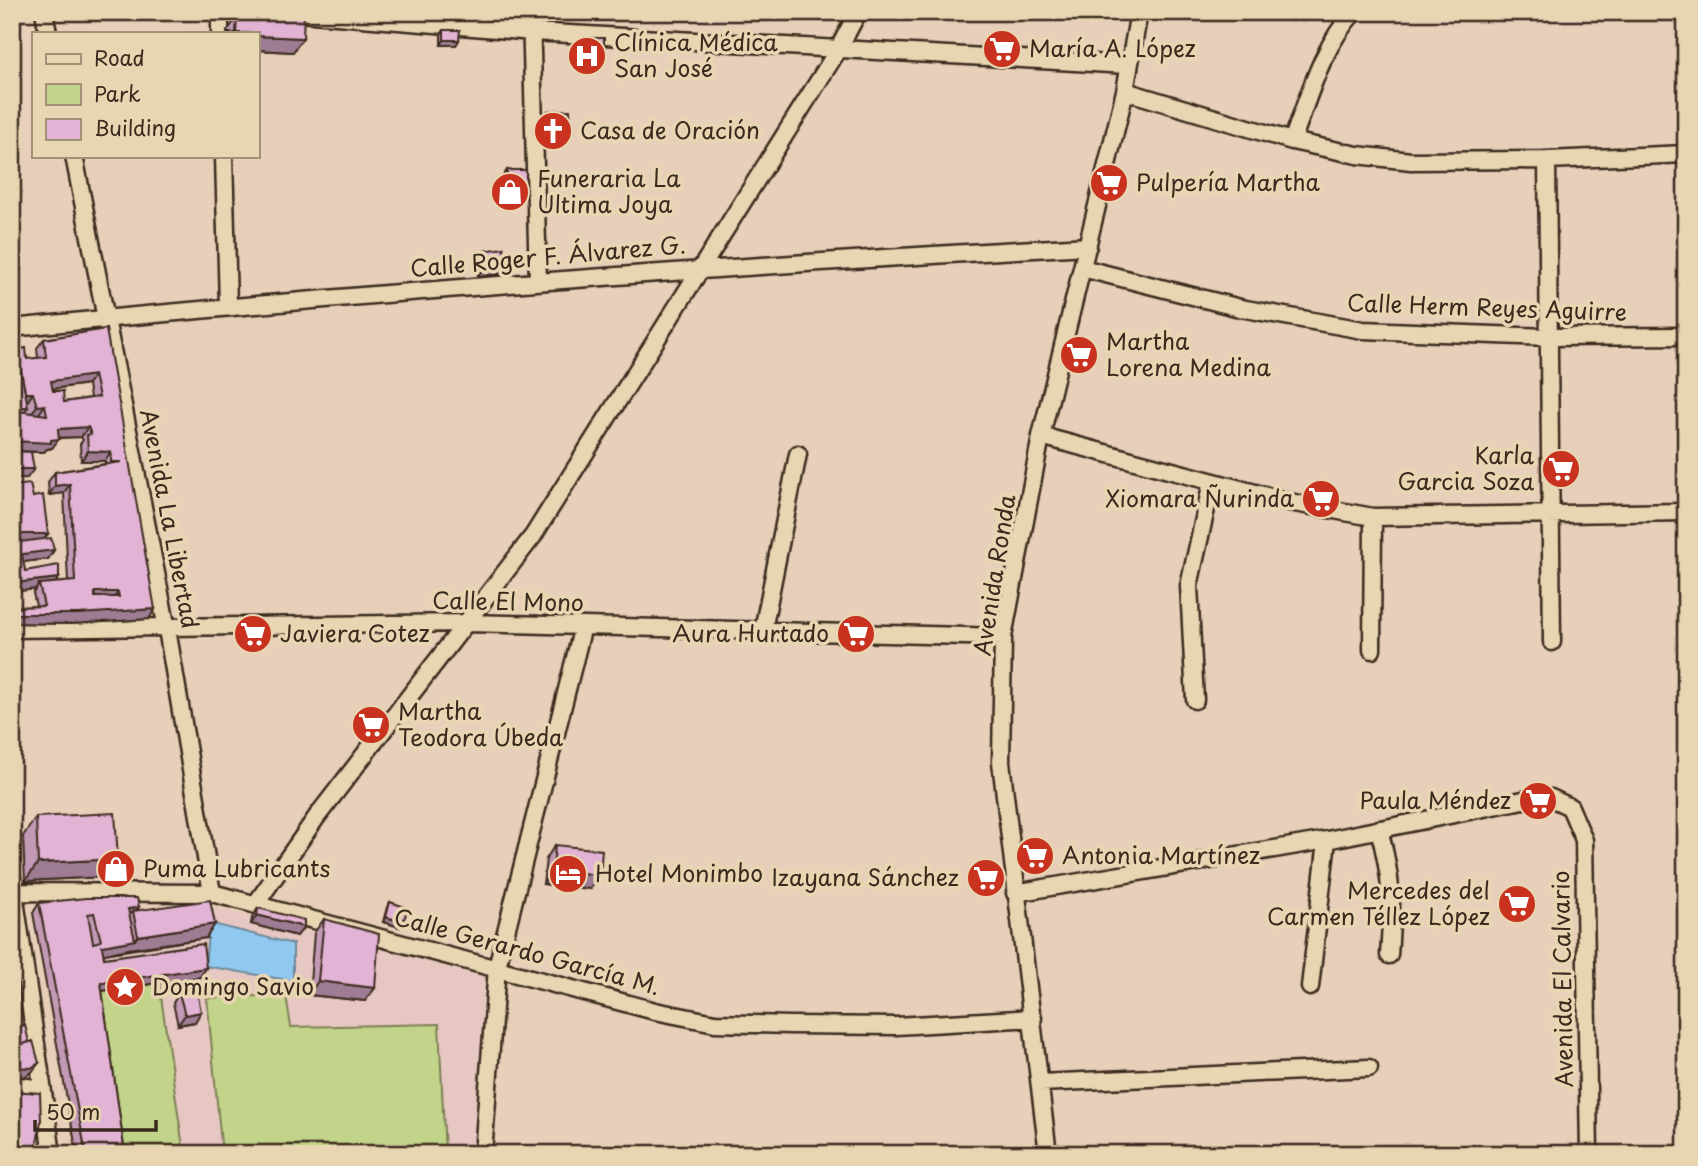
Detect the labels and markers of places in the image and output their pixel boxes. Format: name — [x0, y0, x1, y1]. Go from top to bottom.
place label: Clínica Médica San José — [614, 24, 778, 85]
supermarket icon: María A. López — [981, 28, 1023, 70]
place label: María A. López — [1029, 30, 1196, 65]
hospital icon: Clínica Médica San José — [566, 35, 608, 77]
church icon: Casa de Oración — [532, 110, 574, 152]
place label: Casa de Oración — [580, 112, 760, 147]
place label: Funeraria La Ultima Joya — [537, 160, 681, 221]
supermarket icon: Pulpería Martha — [1088, 162, 1130, 204]
place label: Pulpería Martha — [1136, 164, 1321, 199]
shop icon: Funeraria La Ultima Joya — [489, 171, 531, 213]
place label: Martha Lorena Medina — [1106, 323, 1271, 384]
supermarket icon: Martha Lorena Medina — [1058, 334, 1100, 376]
place label: Karla Garcia Soza — [1397, 437, 1535, 498]
supermarket icon: Karla Garcia Soza — [1540, 448, 1582, 490]
supermarket icon: Xiomara Ñurinda — [1300, 478, 1342, 520]
place label: Xiomara Ñurinda — [1105, 480, 1295, 515]
supermarket icon: Javiera Cotez — [232, 613, 274, 655]
supermarket icon: Aura Hurtado — [835, 613, 877, 655]
place label: Javiera Cotez — [280, 615, 430, 650]
place label: Aura Hurtado — [672, 615, 829, 650]
place label: Martha Teodora Úbeda — [398, 693, 563, 754]
supermarket icon: Martha Teodora Úbeda — [350, 704, 392, 746]
supermarket icon: Paula Méndez — [1517, 780, 1559, 822]
place label: Paula Méndez — [1360, 782, 1511, 817]
supermarket icon: Antonia Martínez — [1014, 835, 1056, 877]
place label: Antonia Martínez — [1062, 837, 1260, 872]
shop icon: Puma Lubricants — [95, 848, 137, 890]
place label: Puma Lubricants — [143, 850, 330, 885]
hotel icon: Hotel Monimbo — [547, 853, 589, 895]
place label: Hotel Monimbo — [595, 855, 763, 890]
supermarket icon: Izayana Sánchez — [965, 857, 1007, 899]
place label: Izayana Sánchez — [772, 859, 959, 894]
place label: Mercedes del Carmen Téllez López — [1267, 872, 1490, 933]
supermarket icon: Mercedes del Carmen Téllez López — [1496, 883, 1538, 925]
place icon: Domingo Savio — [104, 966, 146, 1008]
place label: Domingo Savio — [152, 968, 314, 1003]

